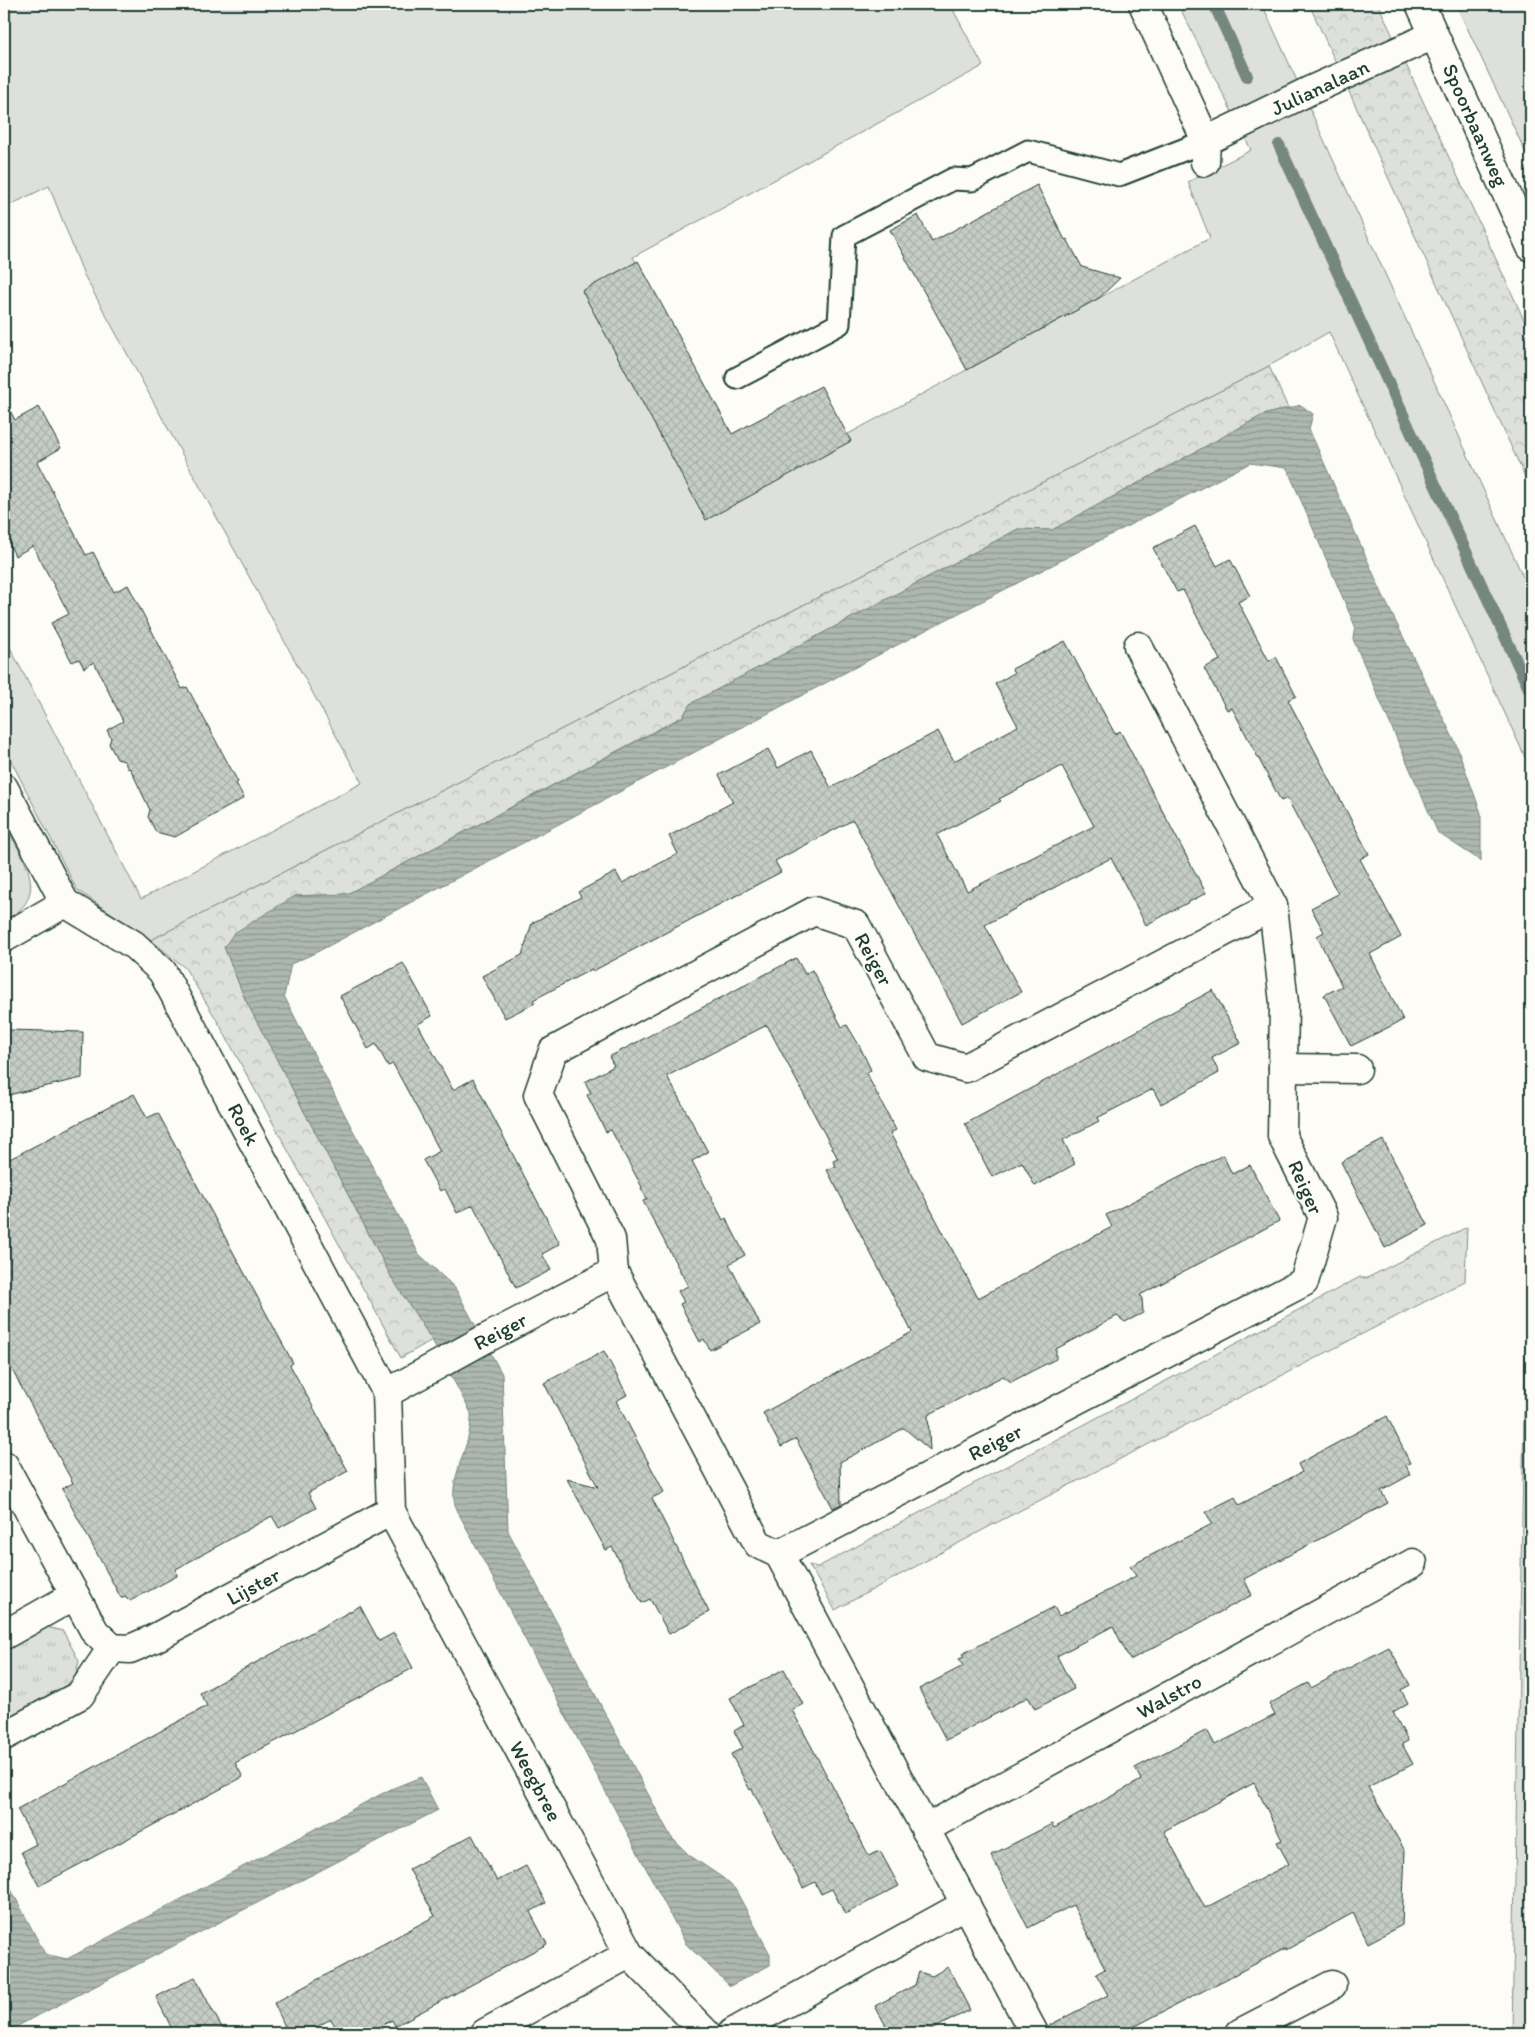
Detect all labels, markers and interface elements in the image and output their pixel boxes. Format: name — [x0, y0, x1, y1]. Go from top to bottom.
street label: Julianalaan — [1267, 53, 1373, 121]
street label: Spoorbaanweg — [1438, 60, 1514, 191]
street label: Reiger — [849, 928, 899, 990]
street label: Roek — [223, 1099, 265, 1149]
street label: Reiger — [1283, 1156, 1329, 1218]
street label: Reiger — [469, 1307, 531, 1355]
street label: Reiger — [964, 1418, 1026, 1466]
street label: Lijster — [222, 1561, 284, 1610]
street label: Walstro — [1132, 1668, 1206, 1724]
street label: Weegbree — [504, 1737, 568, 1825]

